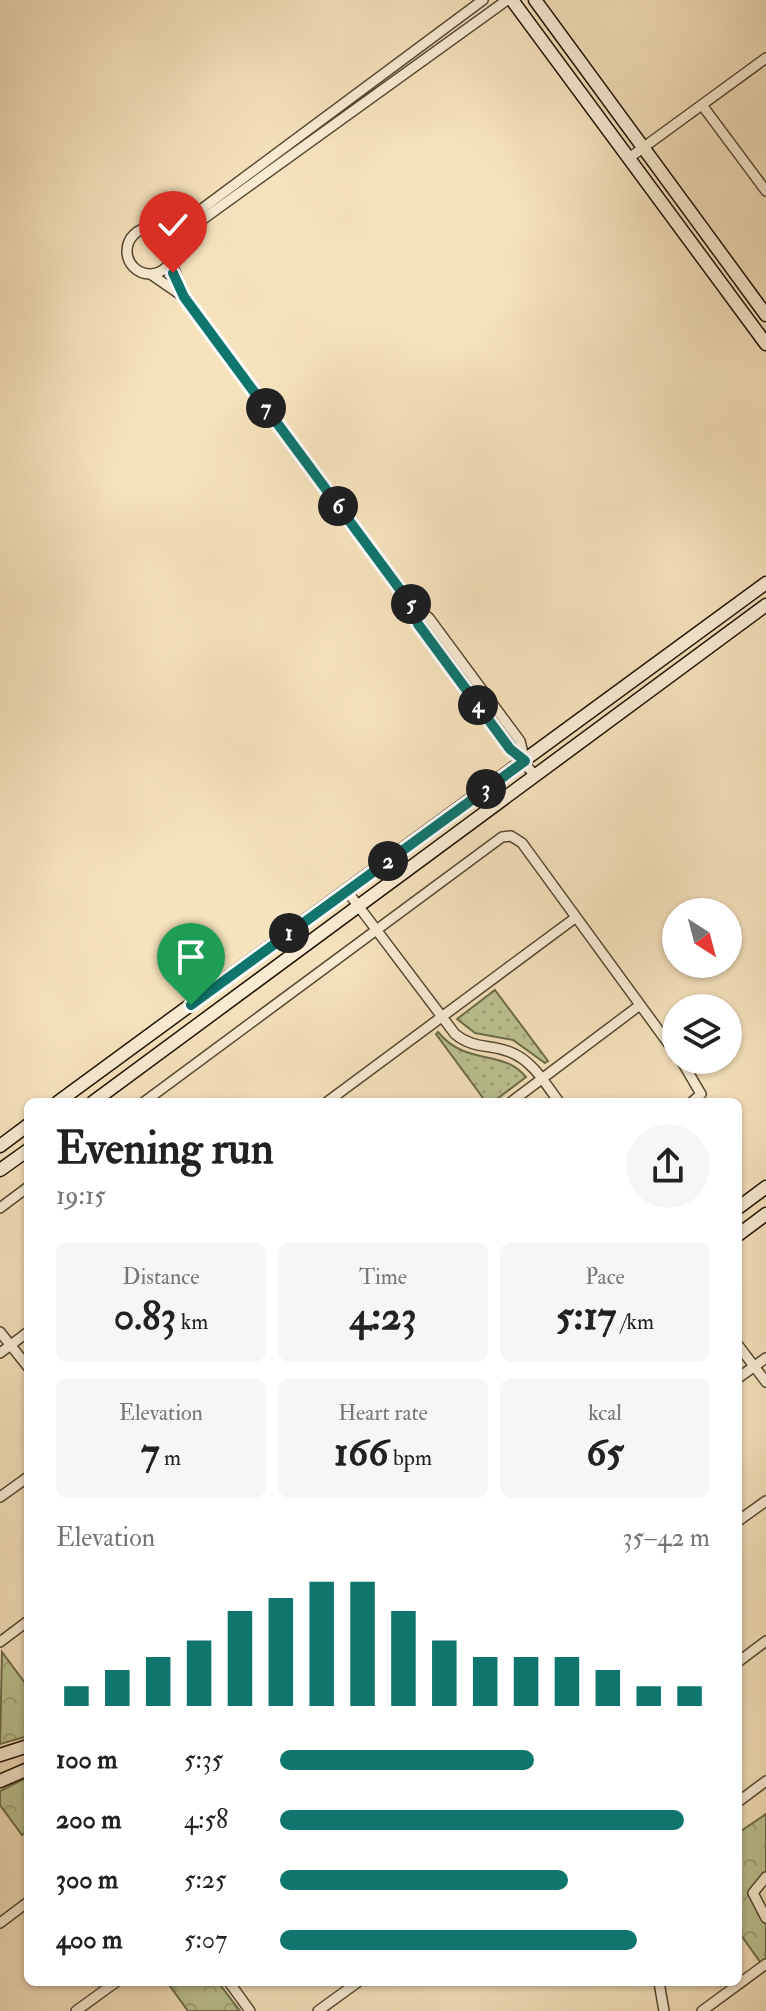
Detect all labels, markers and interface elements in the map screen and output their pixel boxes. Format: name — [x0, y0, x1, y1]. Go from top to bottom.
pin — [139, 191, 207, 273]
icon: check — [151, 203, 195, 247]
pin: 7 — [246, 388, 286, 428]
text: 7 — [261, 394, 271, 422]
pin: 6 — [318, 486, 358, 526]
text: 6 — [332, 492, 344, 520]
pin: 5 — [391, 584, 431, 624]
text: 5 — [406, 590, 416, 618]
pin: 4 — [458, 685, 498, 725]
text: 4 — [472, 691, 484, 719]
pin: 3 — [466, 769, 506, 809]
text: 3 — [482, 775, 490, 803]
pin: 2 — [368, 841, 408, 881]
text: 2 — [382, 847, 394, 875]
north arrow — [662, 898, 742, 978]
map controls — [662, 898, 742, 1074]
pin: 1 — [269, 913, 309, 953]
text: 1 — [285, 919, 293, 947]
pin — [157, 923, 225, 1005]
icon: arrive — [169, 935, 213, 979]
button: layers — [662, 994, 742, 1074]
text: Evening run — [56, 1122, 274, 1177]
button: share — [626, 1124, 710, 1208]
text: 19:15 — [56, 1180, 106, 1212]
text: Distance — [123, 1263, 199, 1291]
text: Time — [359, 1263, 407, 1291]
text: Pace — [585, 1263, 625, 1291]
text: 0.83 — [114, 1291, 176, 1342]
text: 4:23 — [349, 1291, 417, 1342]
text: 5:17 — [556, 1291, 616, 1342]
text: km — [176, 1308, 208, 1336]
text: /km — [616, 1308, 654, 1336]
text: Elevation — [119, 1399, 203, 1427]
text: Heart rate — [338, 1399, 428, 1427]
text: kcal — [588, 1399, 622, 1427]
text: 7 — [141, 1427, 159, 1478]
text: 166 — [334, 1427, 388, 1478]
text: 65 — [586, 1427, 624, 1478]
text: m — [159, 1444, 181, 1472]
text: bpm — [388, 1444, 432, 1472]
text: Elevation — [56, 1522, 155, 1554]
text: 35–42 m — [623, 1522, 710, 1554]
text: 100 m — [56, 1744, 117, 1776]
text: 5:35 — [184, 1744, 223, 1776]
text: 200 m — [56, 1804, 121, 1836]
text: 4:58 — [184, 1804, 228, 1836]
text: 300 m — [56, 1864, 118, 1896]
text: 5:25 — [184, 1864, 226, 1896]
text: 400 m — [56, 1924, 122, 1956]
text: 5:07 — [184, 1924, 227, 1956]

